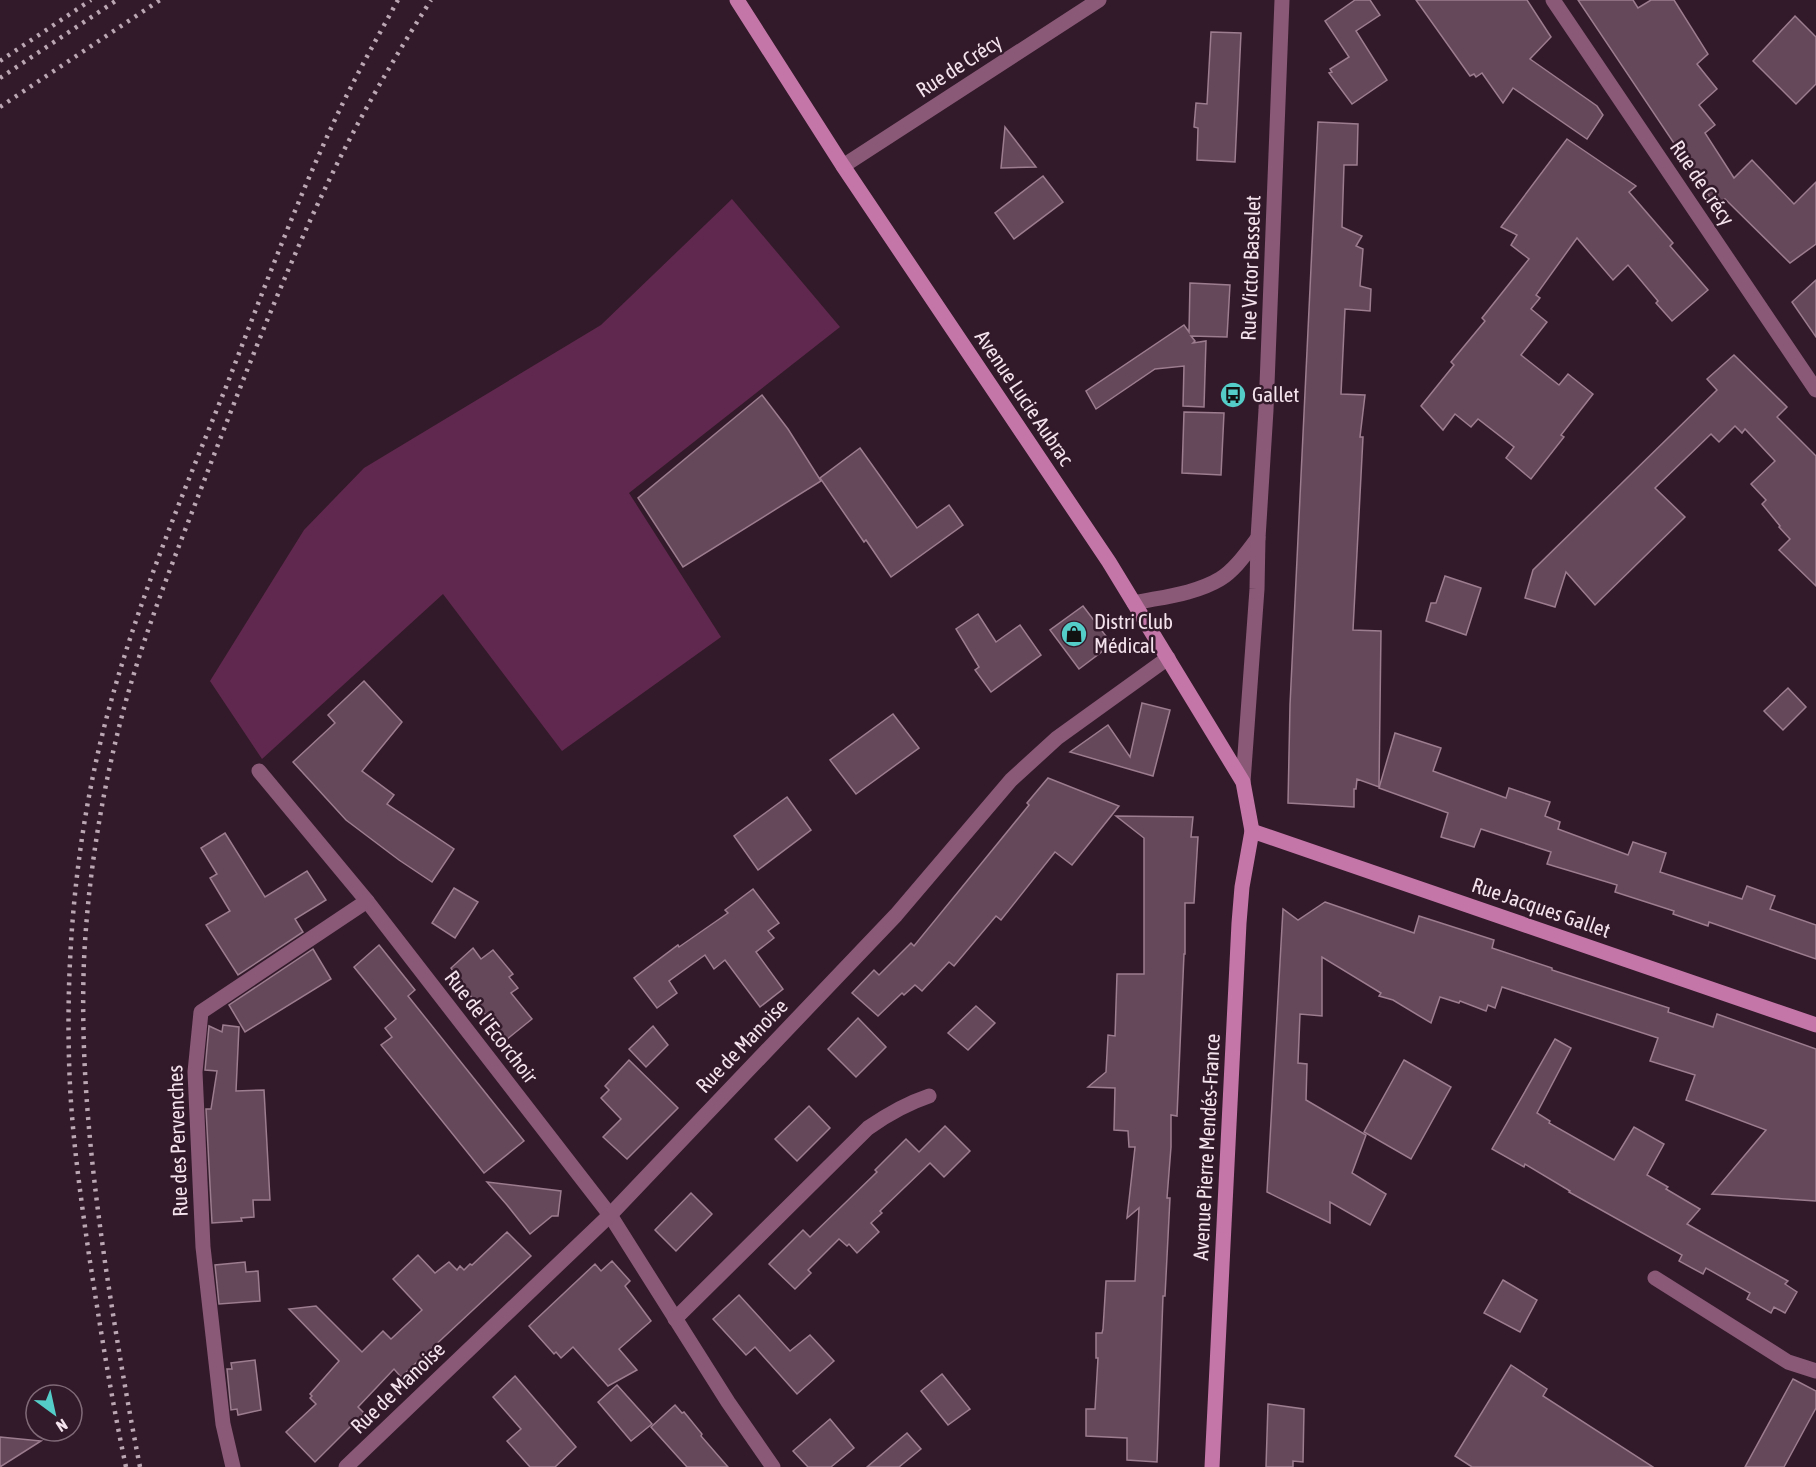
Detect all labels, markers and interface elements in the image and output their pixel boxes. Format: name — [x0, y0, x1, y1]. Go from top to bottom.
street label: Rue de Crécy — [911, 29, 1006, 102]
street label: Rue de Crécy — [1666, 136, 1740, 230]
street label: Rue Victor Basselet — [1235, 195, 1265, 341]
street label: Avenue Lucie Aubrac — [971, 325, 1079, 470]
bus stop icon: Gallet — [1218, 380, 1248, 410]
place label: Gallet — [1252, 382, 1299, 406]
place label: Distri Club Médical — [1094, 609, 1173, 657]
shop icon: Distri Club Médical — [1059, 619, 1089, 649]
street label: Rue Jacques Gallet — [1469, 872, 1614, 942]
street label: Rue de l'Ecorchoir — [440, 965, 544, 1088]
street label: Rue de Manoise — [691, 993, 792, 1097]
street label: Avenue Pierre Mendés-France — [1188, 1033, 1224, 1261]
street label: Rue des Pervenches — [162, 1065, 192, 1217]
street label: Rue de Manoise — [345, 1337, 449, 1438]
north arrow — [24, 1383, 84, 1443]
text: N — [53, 1415, 71, 1436]

